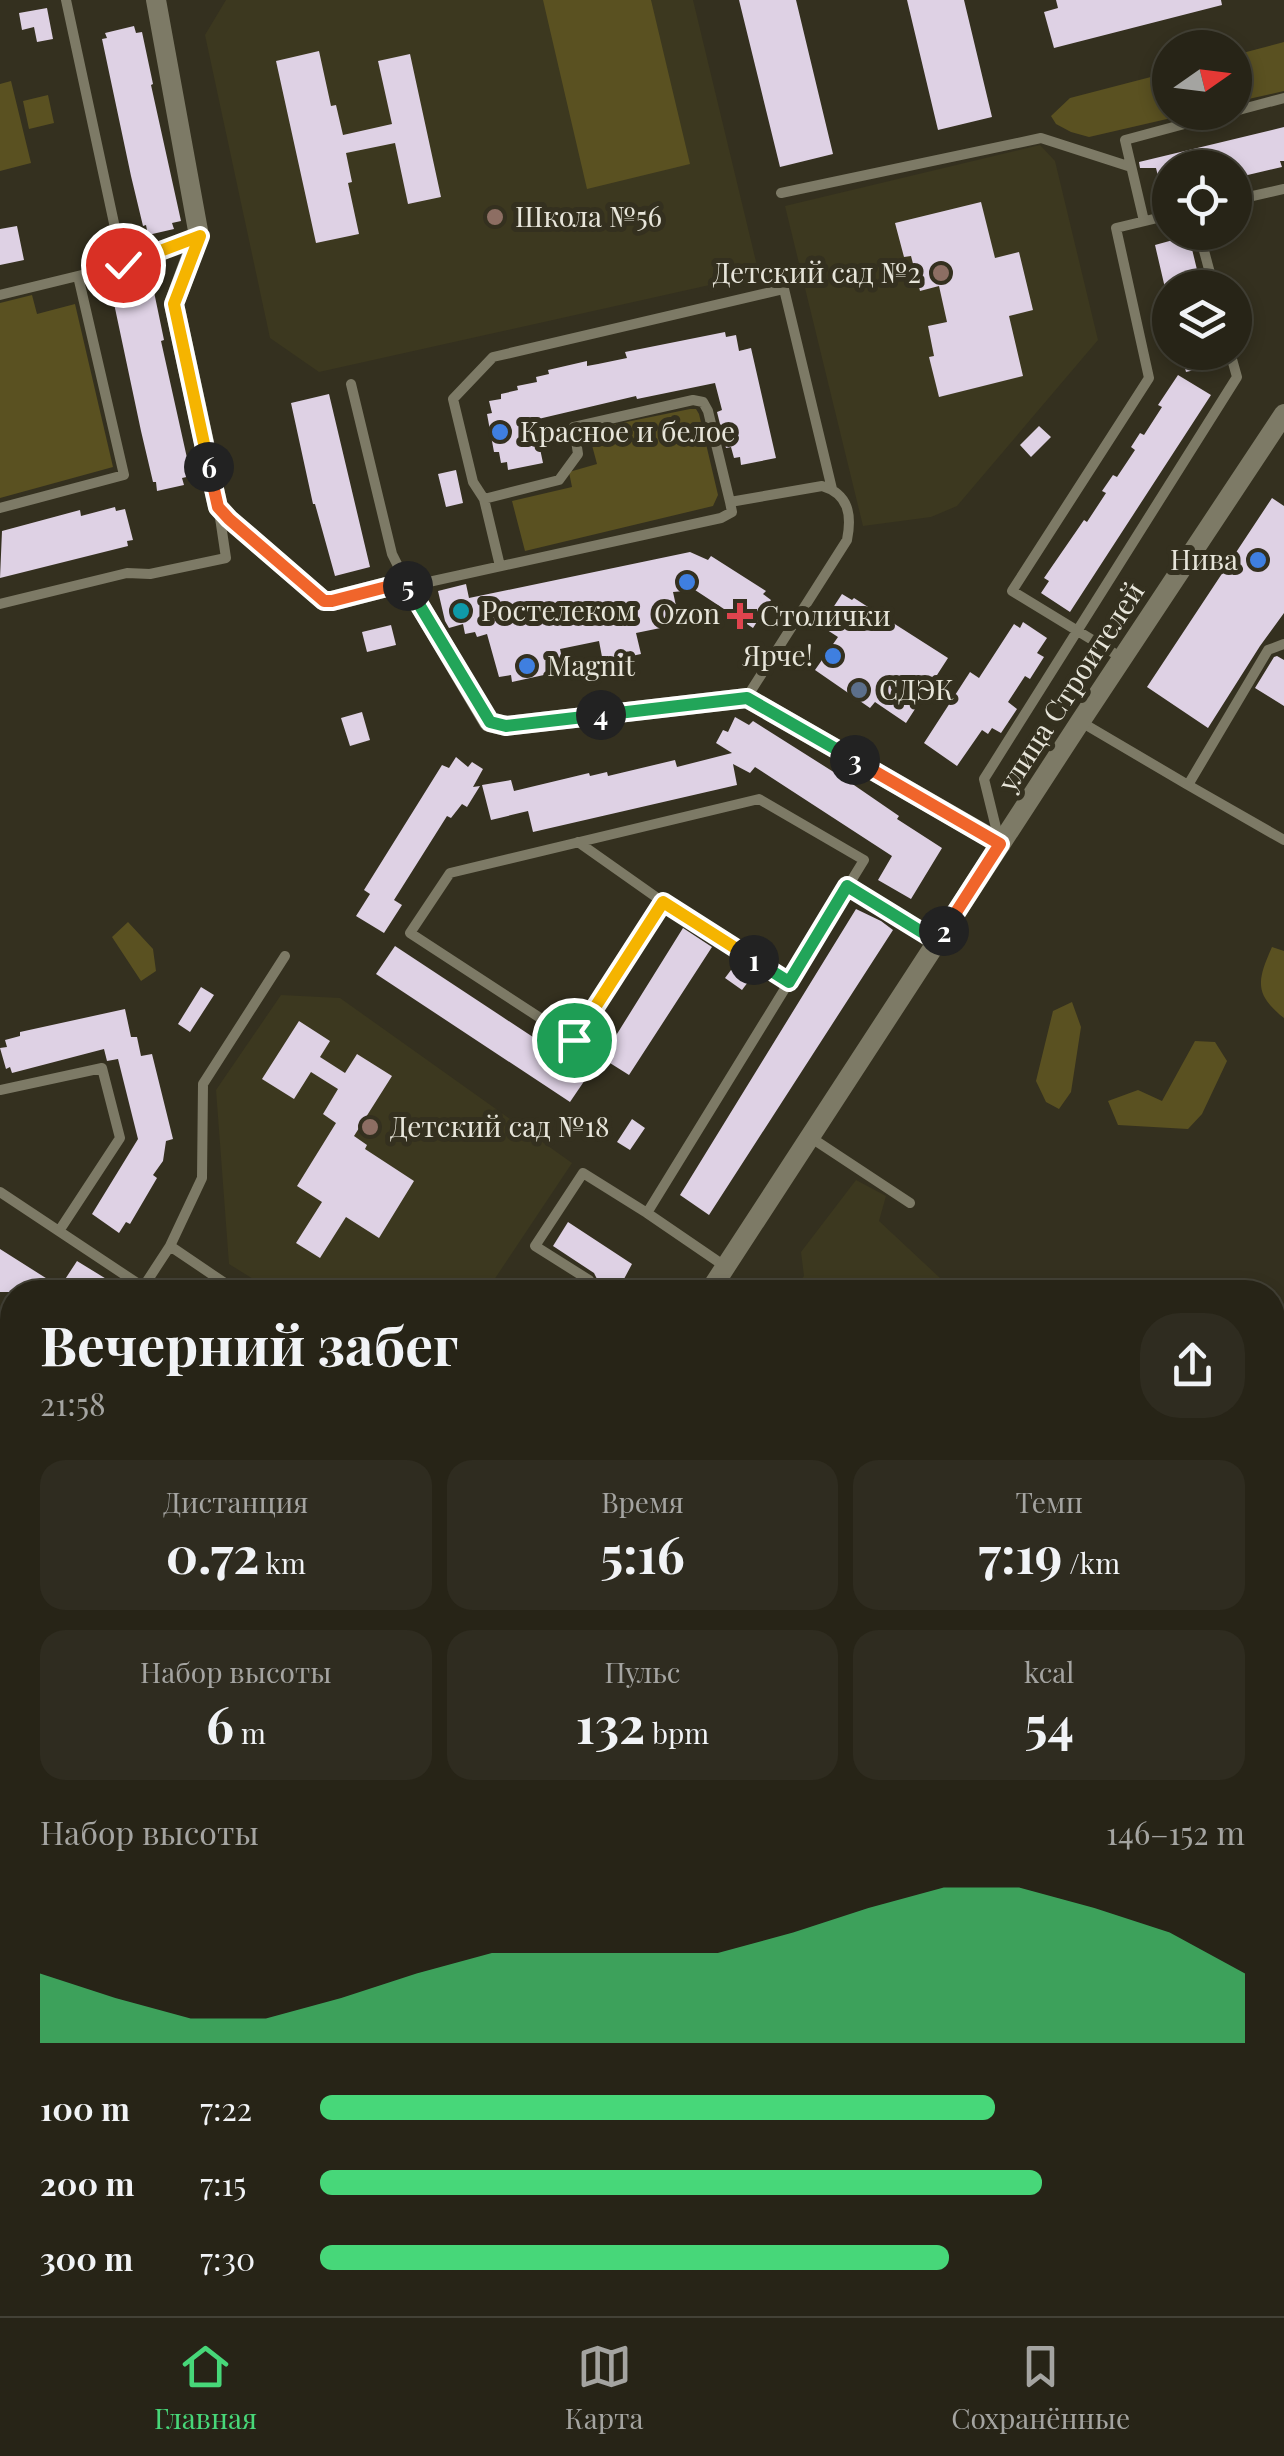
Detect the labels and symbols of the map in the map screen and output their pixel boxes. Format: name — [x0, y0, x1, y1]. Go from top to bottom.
north arrow — [1152, 30, 1252, 130]
place label: Школа №56 — [515, 197, 662, 234]
marker: Школа №56 — [484, 206, 506, 228]
pin — [81, 223, 166, 308]
place label: Детский сад №2 — [713, 253, 921, 290]
marker: Детский сад №2 — [930, 262, 952, 284]
place label: Красное и белое — [520, 412, 735, 449]
marker: Красное и белое — [489, 421, 511, 443]
pin: 6 — [184, 442, 234, 492]
place label: Нива — [1170, 540, 1238, 577]
marker: Нива — [1247, 549, 1269, 571]
pin: 5 — [383, 561, 433, 611]
marker: Ozon — [676, 571, 698, 593]
street label: улица Строителей — [988, 574, 1151, 799]
place label: Ростелеком — [481, 591, 636, 628]
place label: Ozon — [654, 594, 720, 631]
place label: Столички — [760, 596, 891, 633]
marker: Ростелеком — [450, 600, 472, 622]
marker: Столички — [729, 605, 751, 627]
place label: Ярче! — [741, 636, 813, 673]
marker: Ярче! — [822, 645, 844, 667]
place label: Magnit — [547, 646, 636, 683]
marker: Magnit — [516, 655, 538, 677]
place label: СДЭК — [879, 670, 954, 707]
marker: СДЭК — [848, 679, 870, 701]
pin: 4 — [576, 690, 626, 740]
pin: 3 — [830, 735, 880, 785]
pin: 2 — [919, 906, 969, 956]
pin: 1 — [729, 935, 779, 985]
pin — [532, 998, 617, 1083]
place label: Детский сад №18 — [390, 1107, 610, 1144]
marker: Детский сад №18 — [359, 1116, 381, 1138]

